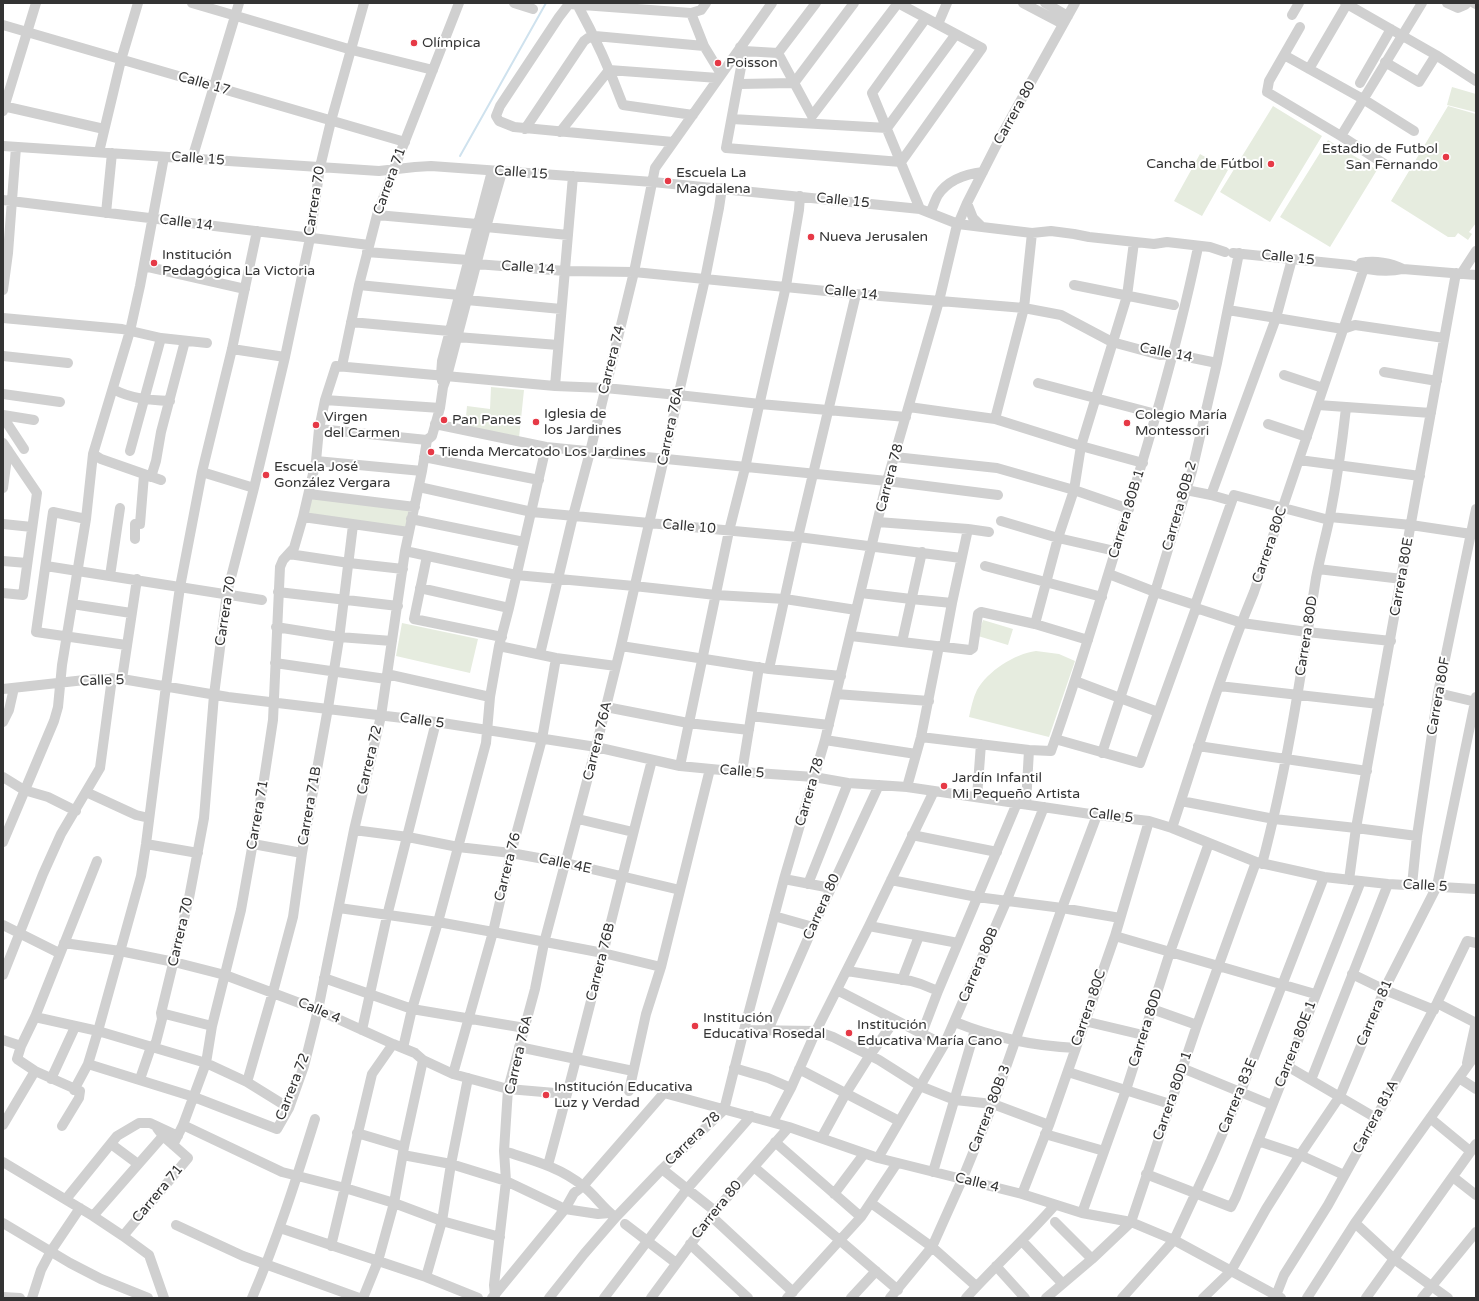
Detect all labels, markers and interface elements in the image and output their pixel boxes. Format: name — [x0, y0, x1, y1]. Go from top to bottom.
place label: Olímpica — [422, 35, 481, 51]
marker: Olímpica — [409, 38, 419, 48]
place label: Poisson — [726, 55, 778, 71]
marker: Poisson — [713, 58, 723, 68]
street label: Calle 17 — [176, 69, 232, 99]
street label: Carrera 80 — [991, 78, 1039, 148]
place label: Estadio de Futbol San Fernando — [1322, 141, 1438, 174]
street label: Carrera 71 — [370, 145, 410, 217]
street label: Calle 15 — [171, 149, 225, 169]
marker: Estadio de Futbol San Fernando — [1441, 152, 1451, 162]
place label: Cancha de Fútbol — [1146, 156, 1263, 172]
marker: Cancha de Fútbol — [1266, 159, 1276, 169]
street label: Calle 15 — [494, 163, 548, 183]
street label: Carrera 70 — [301, 165, 329, 237]
place label: Escuela La Magdalena — [676, 165, 751, 198]
marker: Escuela La Magdalena — [663, 176, 673, 186]
street label: Calle 15 — [815, 190, 871, 212]
street label: Calle 14 — [158, 211, 214, 235]
place label: Nueva Jerusalen — [819, 229, 928, 245]
marker: Nueva Jerusalen — [806, 232, 816, 242]
place label: Institución Pedagógica La Victoria — [162, 247, 315, 280]
street label: Calle 15 — [1260, 247, 1316, 269]
marker: Institución Pedagógica La Victoria — [149, 258, 159, 268]
street label: Calle 14 — [501, 258, 555, 278]
street label: Calle 14 — [823, 282, 879, 304]
street label: Carrera 74 — [595, 324, 629, 396]
street label: Calle 14 — [1138, 340, 1194, 366]
street label: Carrera 76A — [654, 385, 688, 467]
place label: Iglesia de los Jardines — [544, 406, 621, 438]
place label: Colegio María Montessori — [1135, 407, 1227, 440]
place label: Virgen del Carmen — [324, 409, 400, 442]
place label: Pan Panes — [452, 412, 521, 428]
marker: Pan Panes — [439, 415, 449, 425]
marker: Iglesia de los Jardines — [531, 417, 541, 427]
marker: Colegio María Montessori — [1122, 418, 1132, 428]
marker: Virgen del Carmen — [311, 420, 321, 430]
street label: Carrera 78 — [873, 442, 907, 514]
place label: Tienda Mercatodo Los Jardines — [439, 444, 646, 460]
marker: Tienda Mercatodo Los Jardines — [426, 447, 436, 457]
place label: Escuela José González Vergara — [274, 459, 390, 492]
street label: Carrera 80B 2 — [1159, 459, 1201, 553]
street label: Carrera 80B 1 — [1105, 467, 1149, 561]
marker: Escuela José González Vergara — [261, 470, 271, 480]
street label: Carrera 80C — [1249, 504, 1291, 586]
street label: Calle 10 — [662, 516, 716, 538]
street label: Carrera 80E — [1387, 536, 1417, 618]
street label: Carrera 70 — [212, 575, 240, 647]
street label: Carrera 80D — [1292, 595, 1322, 677]
street label: Carrera 80F — [1424, 656, 1454, 736]
street label: Calle 5 — [79, 672, 125, 690]
street label: Carrera 76A — [580, 700, 616, 782]
street label: Calle 5 — [399, 710, 445, 732]
street label: Carrera 72 — [354, 724, 386, 796]
street label: Carrera 78 — [792, 756, 828, 828]
street label: Calle 5 — [719, 762, 765, 782]
street label: Carrera 71B — [295, 765, 325, 847]
place label: Jardín Infantil Mi Pequeño Artista — [952, 770, 1080, 802]
street label: Carrera 71 — [244, 779, 272, 851]
marker: Jardín Infantil Mi Pequeño Artista — [939, 781, 949, 791]
street label: Calle 5 — [1088, 805, 1134, 827]
street label: Carrera 76 — [491, 831, 525, 903]
street label: Calle 4E — [537, 850, 593, 878]
street label: Carrera 80 — [800, 871, 844, 943]
street label: Calle 5 — [1402, 876, 1448, 896]
street label: Carrera 70 — [165, 896, 197, 968]
street label: Carrera 76B — [583, 921, 619, 1003]
street label: Carrera 80B — [956, 925, 1002, 1005]
street label: Carrera 80C — [1068, 967, 1110, 1049]
street label: Carrera 81 — [1353, 977, 1397, 1049]
street label: Carrera 80D — [1125, 987, 1167, 1069]
street label: Calle 4 — [295, 994, 343, 1028]
street label: Carrera 80E 1 — [1272, 998, 1320, 1090]
place label: Institución Educativa Rosedal — [703, 1010, 825, 1042]
street label: Carrera 76A — [502, 1014, 536, 1096]
place label: Institución Educativa María Cano — [857, 1017, 1002, 1050]
marker: Institución Educativa Rosedal — [690, 1021, 700, 1031]
marker: Institución Educativa María Cano — [844, 1028, 854, 1038]
street label: Carrera 80D 1 — [1150, 1049, 1196, 1143]
street label: Carrera 72 — [273, 1051, 313, 1123]
street label: Carrera 83E — [1215, 1056, 1261, 1136]
street label: Carrera 80B 3 — [966, 1063, 1014, 1155]
street label: Carrera 81A — [1350, 1077, 1402, 1157]
place label: Institución Educativa Luz y Verdad — [554, 1079, 693, 1112]
marker: Institución Educativa Luz y Verdad — [541, 1090, 551, 1100]
street label: Carrera 78 — [662, 1108, 724, 1170]
street label: Carrera 71 — [129, 1162, 187, 1226]
street label: Calle 4 — [953, 1169, 1001, 1197]
street label: Carrera 80 — [688, 1177, 746, 1243]

